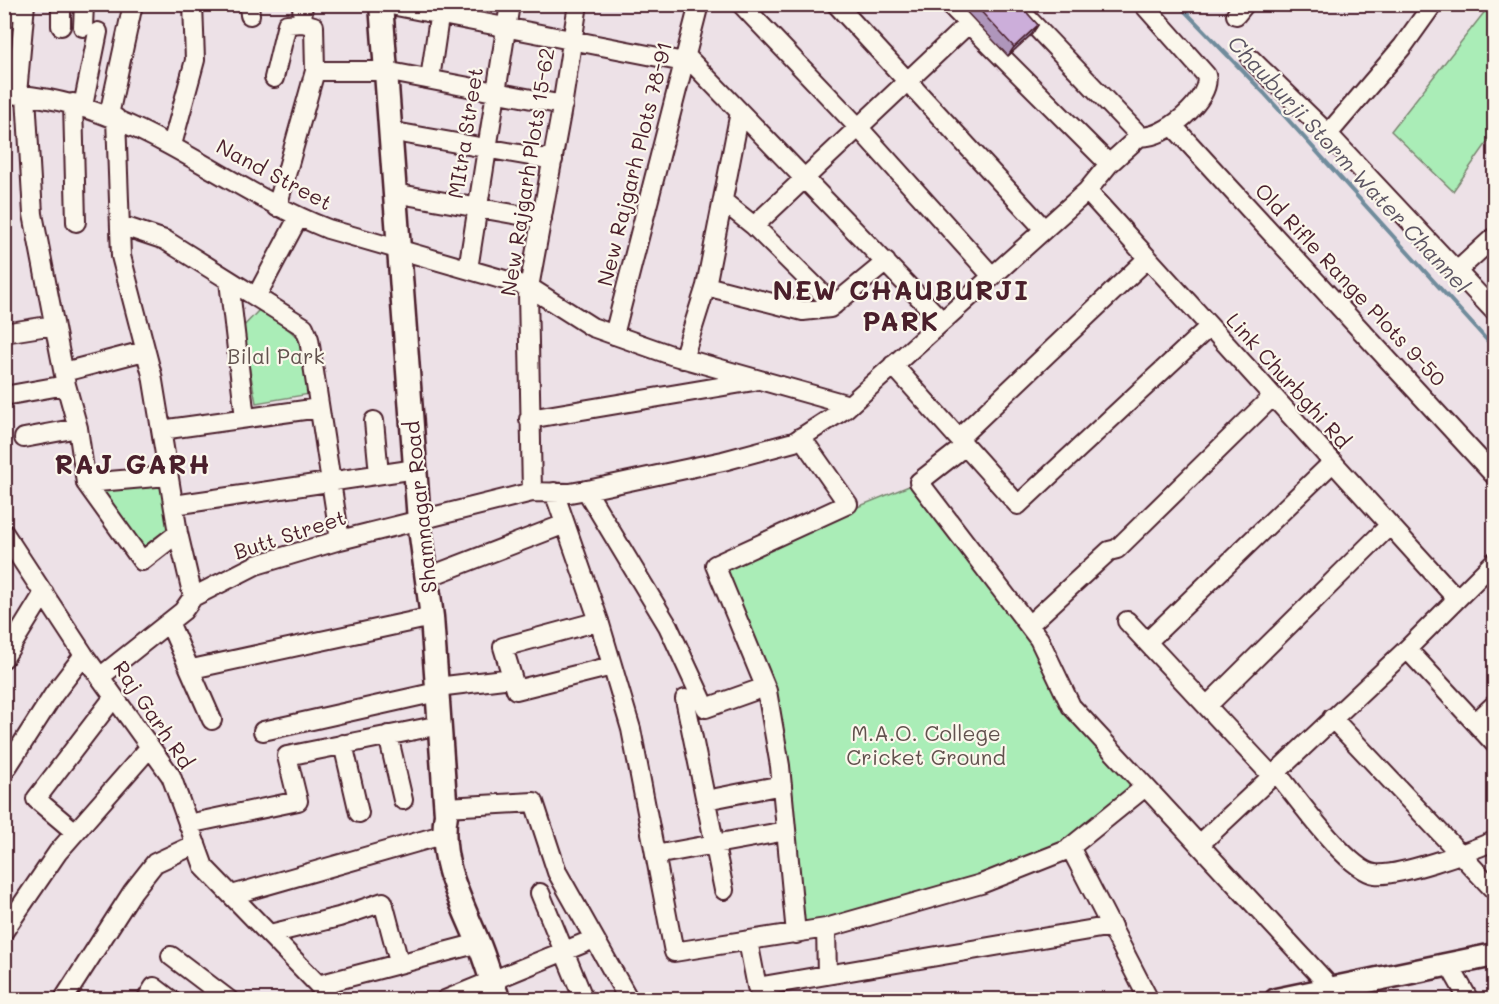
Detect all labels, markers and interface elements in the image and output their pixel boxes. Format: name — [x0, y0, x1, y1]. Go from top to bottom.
water label: Chauburji Storm Water Channel — [1222, 28, 1477, 299]
street label: New Rajgarh Plots 78-91 — [590, 38, 677, 289]
street label: New Rajgarh Plots 15-62 — [494, 46, 559, 298]
street label: MItra Street — [441, 65, 488, 200]
street label: Nand Street — [212, 132, 337, 215]
street label: Old Rifle Range Plots 9-50 — [1250, 177, 1452, 391]
district label: NEW CHAUBURJI PARK — [772, 272, 1030, 338]
street label: Link Churbghi Rd — [1221, 307, 1357, 453]
park label: Bilal Park — [227, 342, 325, 369]
street label: Shamnagar Road — [397, 420, 442, 595]
district label: RAJ GARH — [54, 446, 212, 481]
street label: Butt Street — [230, 503, 349, 564]
street label: Raj Garh Rd — [108, 655, 200, 773]
park label: M.A.O. College Cricket Ground — [846, 719, 1006, 770]

